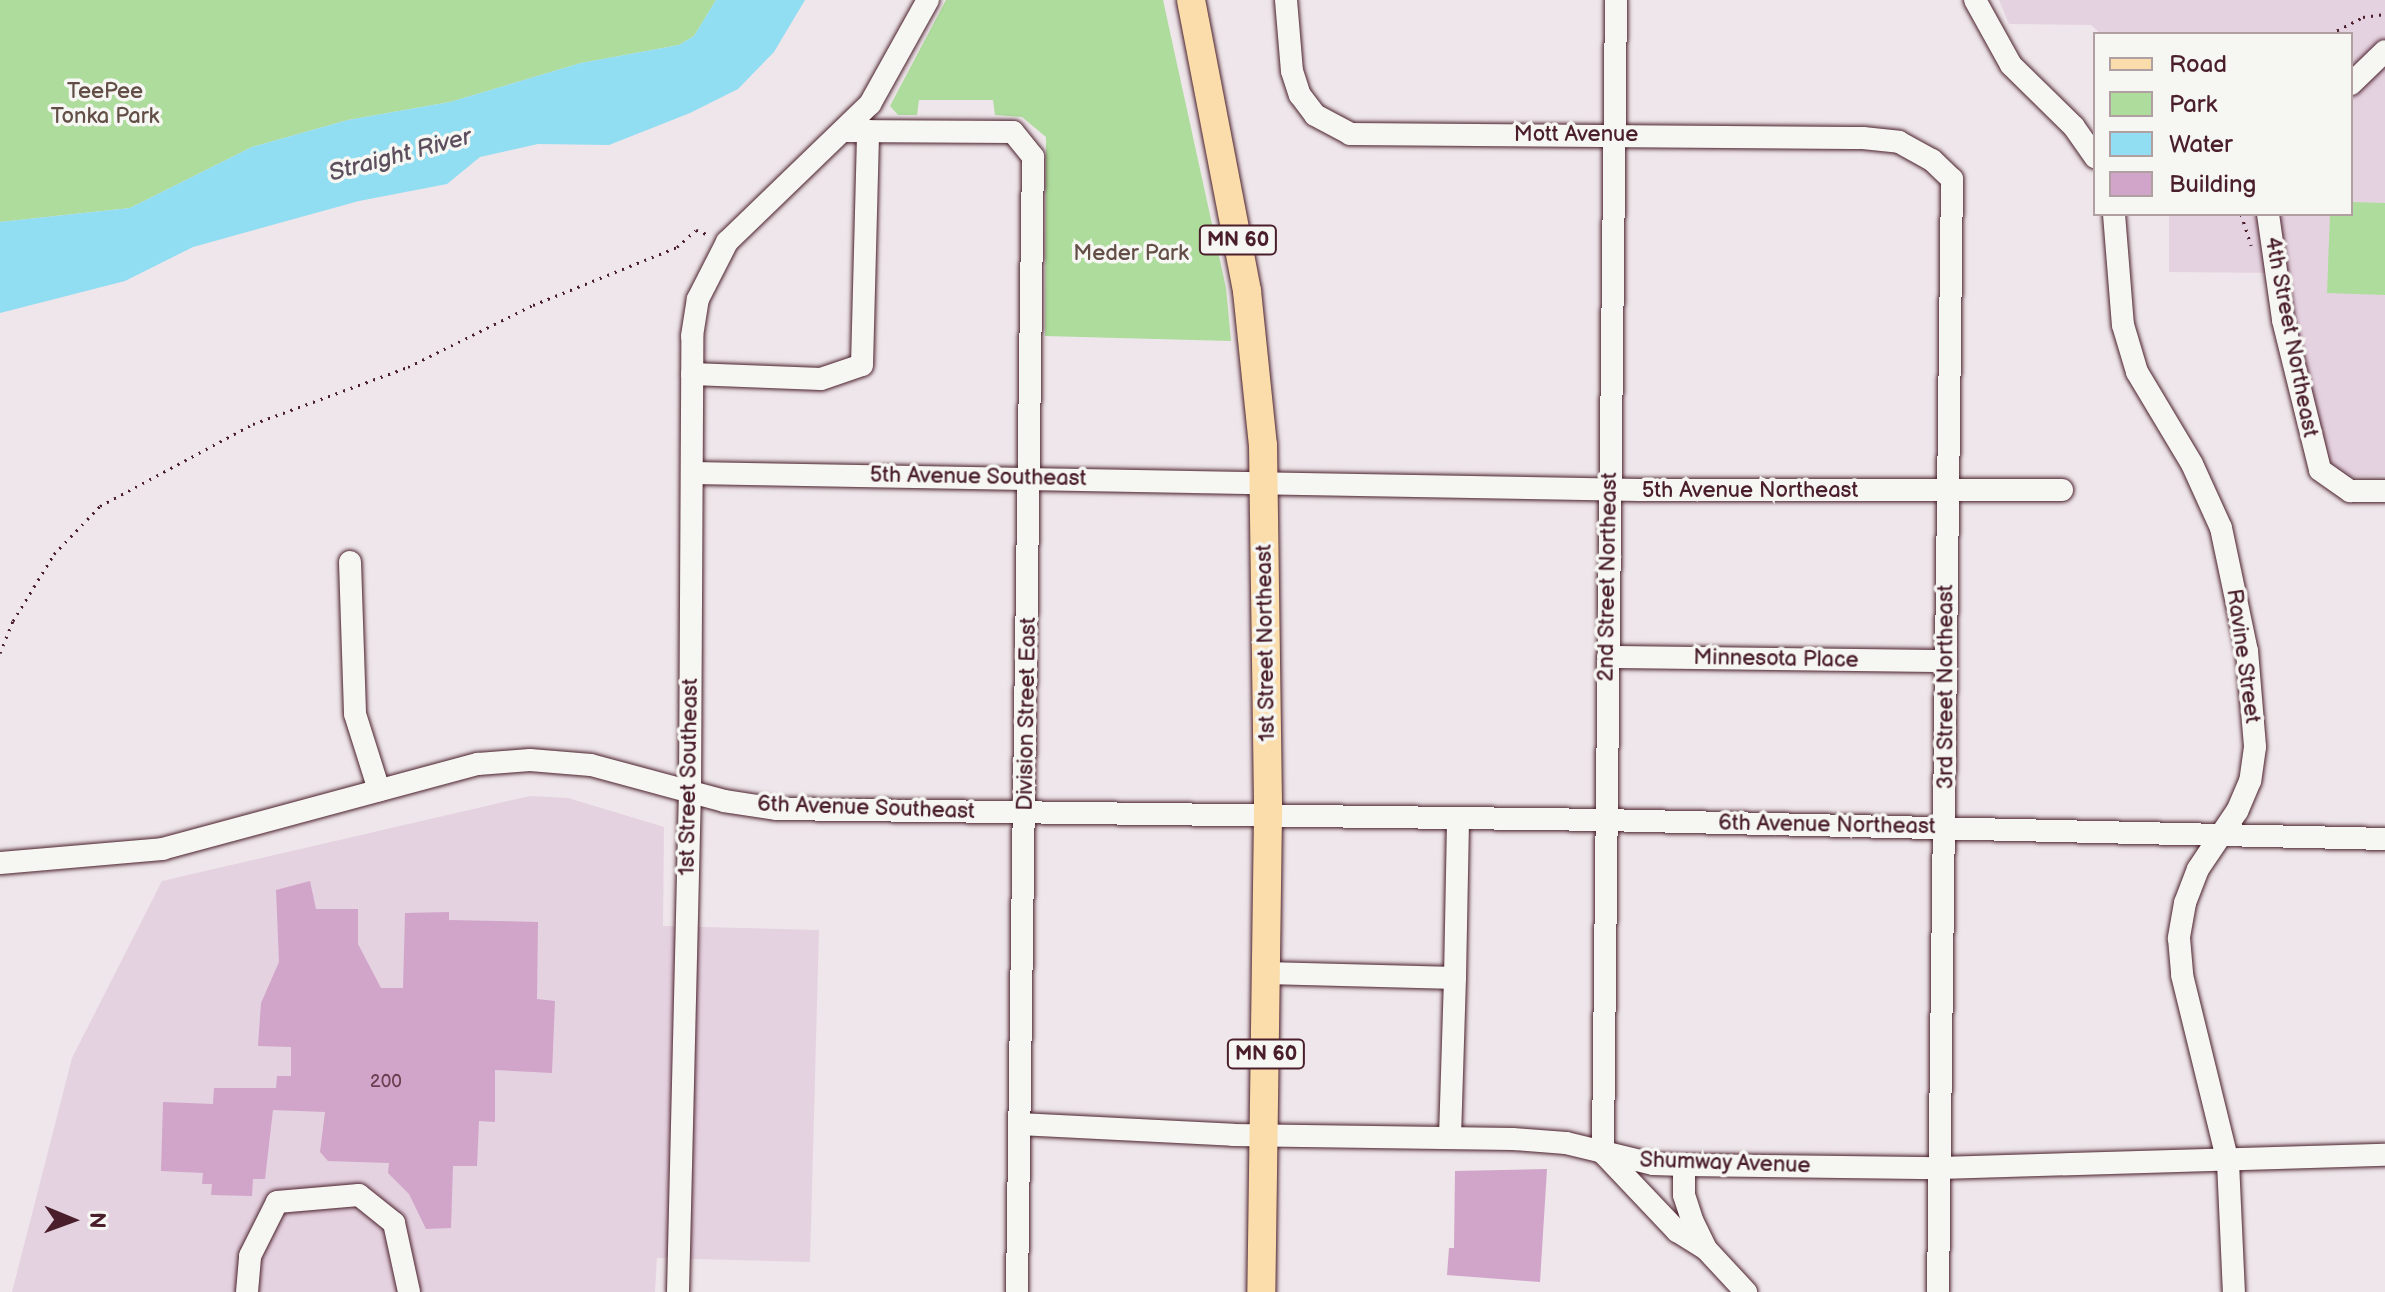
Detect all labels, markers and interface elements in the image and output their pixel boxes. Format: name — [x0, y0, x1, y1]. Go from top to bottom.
legend — [2093, 32, 2353, 216]
text: Road — [2169, 50, 2227, 79]
park label: TeePee Tonka Park — [51, 78, 159, 130]
text: Park — [2169, 90, 2217, 119]
water label: Straight River — [326, 122, 474, 188]
street label: Mott Avenue — [1514, 122, 1638, 148]
text: Water — [2169, 130, 2233, 159]
text: Building — [2169, 170, 2256, 199]
road number: MN 60 — [1198, 224, 1278, 256]
street label: 4th Street Northeast — [2259, 234, 2323, 440]
park label: Meder Park — [1073, 241, 1189, 267]
street label: 5th Avenue Southeast — [869, 462, 1087, 492]
street label: 2nd Street Northeast — [1593, 472, 1623, 682]
street label: 5th Avenue Northeast — [1642, 478, 1858, 504]
street label: 1st Street Northeast — [1251, 544, 1281, 742]
street label: 3rd Street Northeast — [1933, 584, 1959, 790]
street label: Ravine Street — [2220, 587, 2266, 725]
street label: Division Street East — [1012, 617, 1042, 811]
street label: Minnesota Place — [1693, 644, 1859, 674]
street label: 1st Street Southeast — [674, 678, 704, 876]
street label: 6th Avenue Southeast — [757, 791, 975, 825]
street label: 6th Avenue Northeast — [1718, 810, 1936, 840]
road number: MN 60 — [1226, 1038, 1306, 1070]
house number: 200 — [370, 1071, 402, 1093]
street label: Shumway Avenue — [1638, 1147, 1812, 1179]
north arrow — [32, 1180, 112, 1260]
text: N — [83, 1212, 110, 1229]

